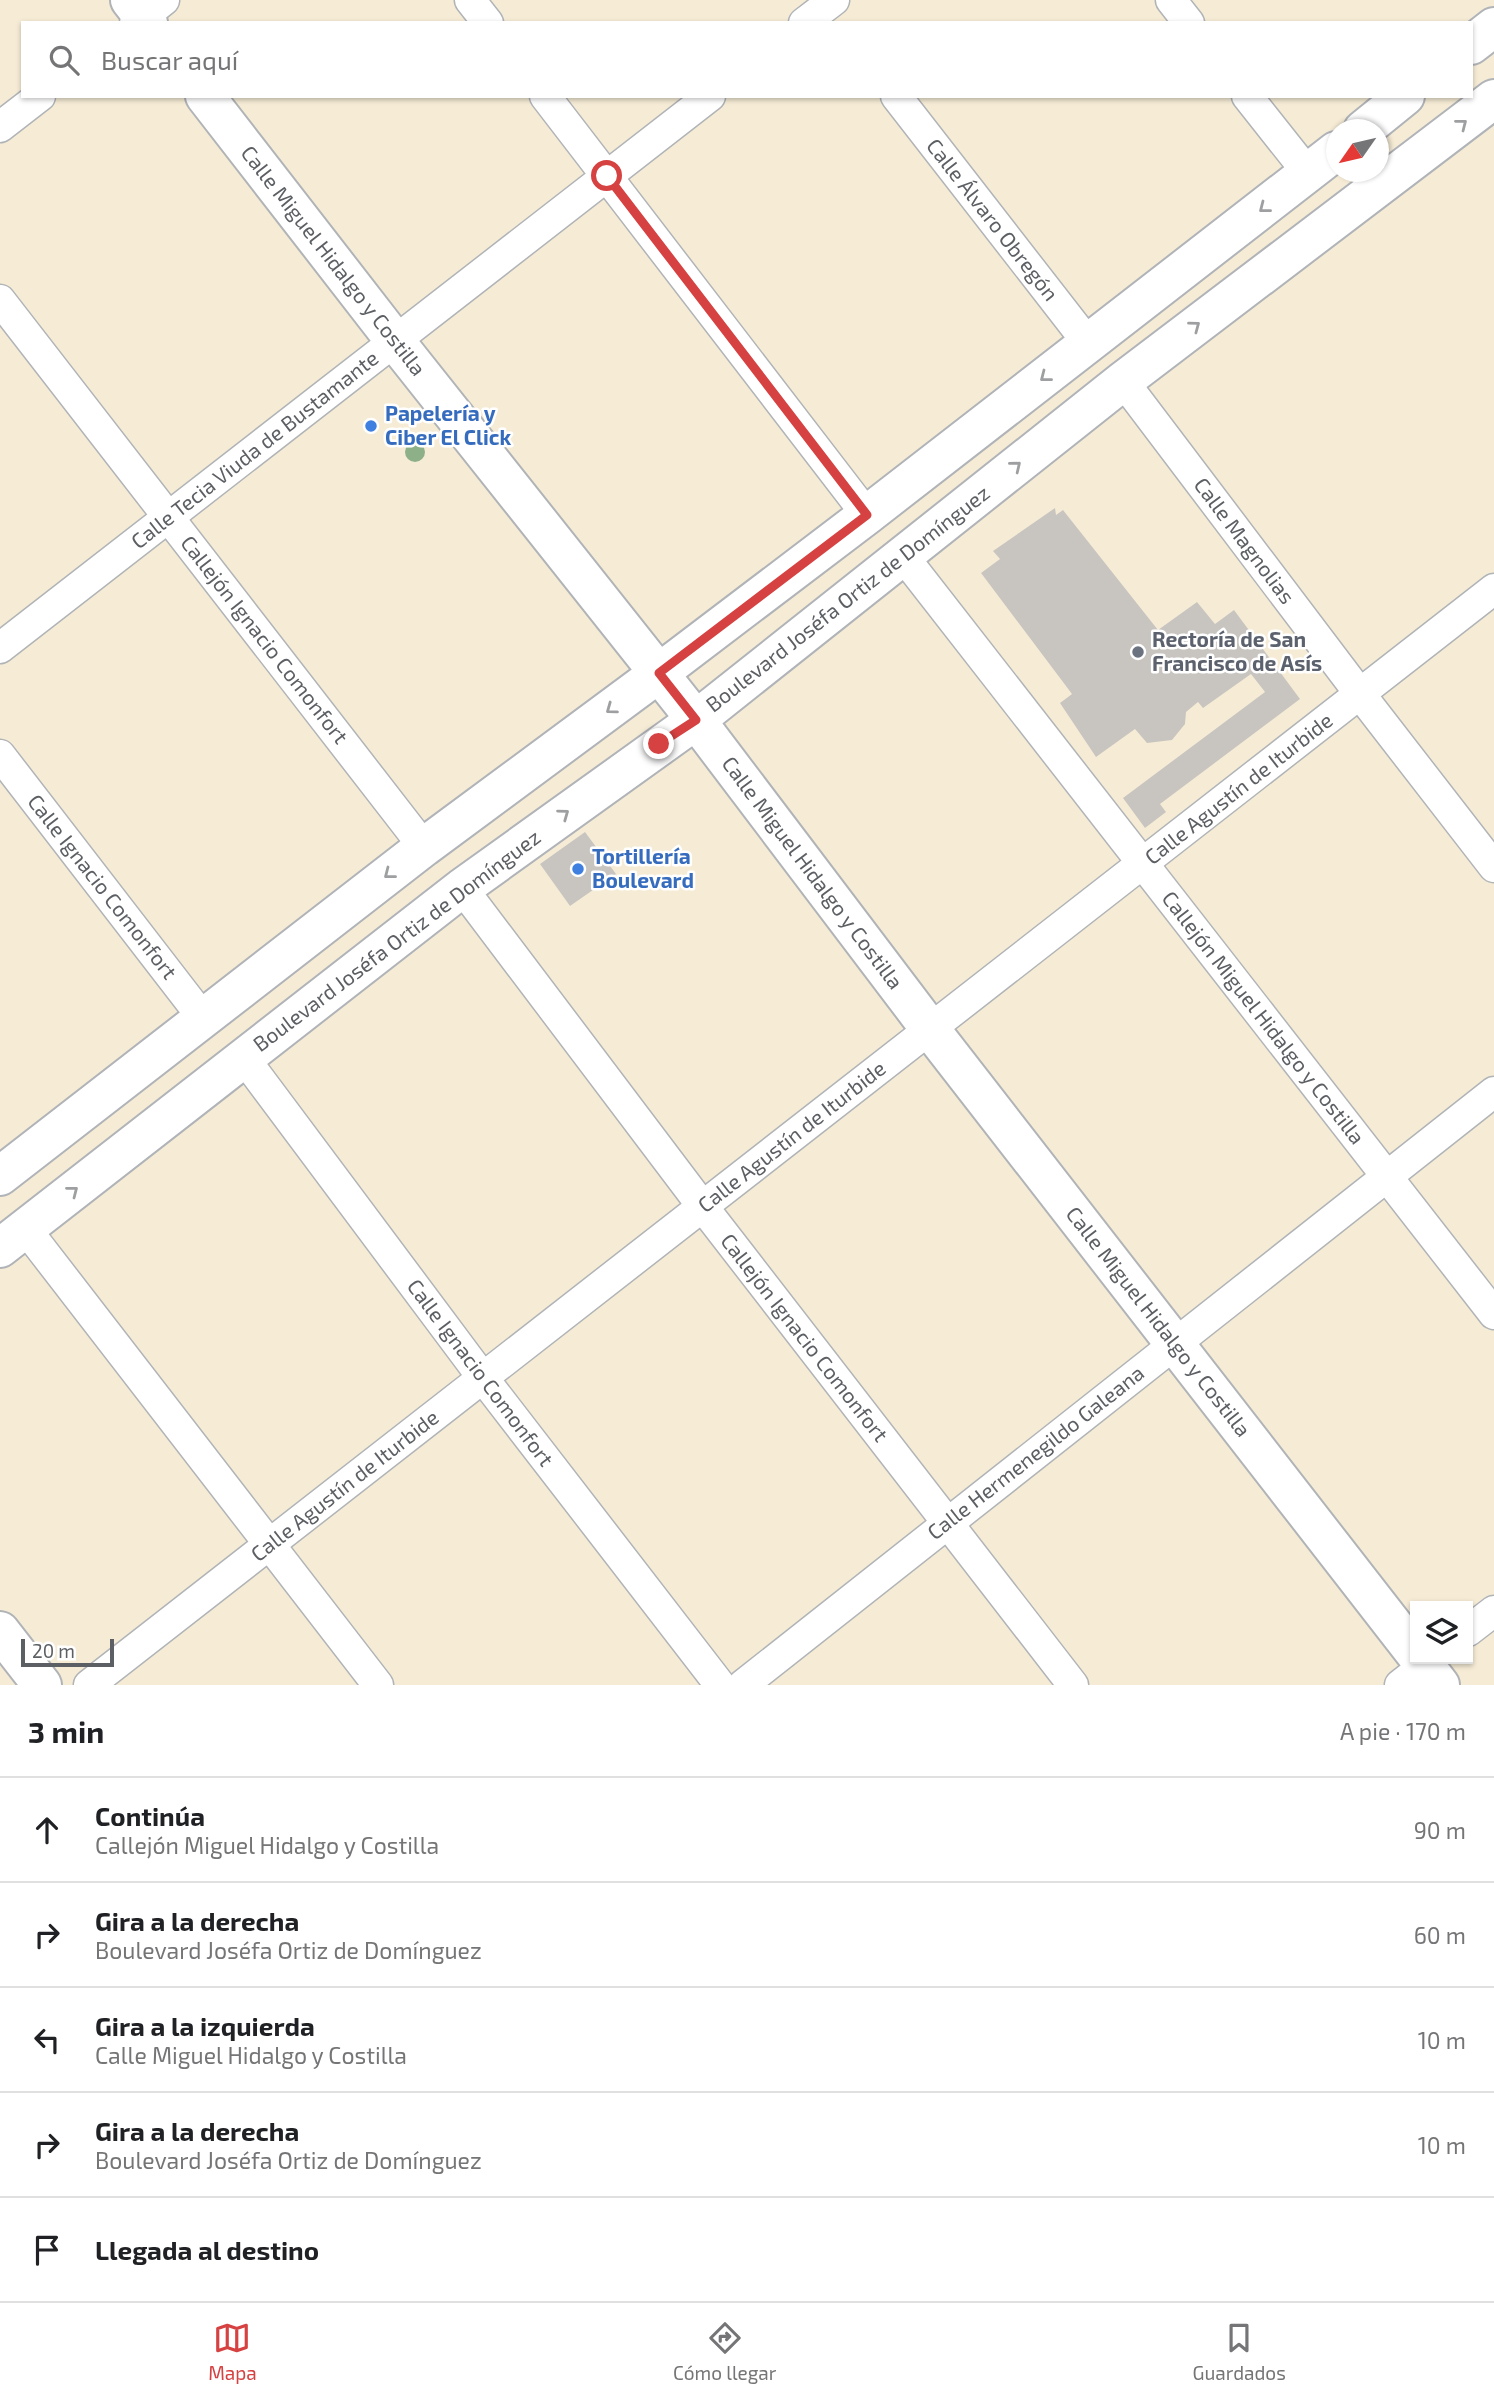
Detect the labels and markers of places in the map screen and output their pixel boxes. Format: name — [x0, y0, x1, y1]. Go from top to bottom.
place label: Papelería y Ciber El Click — [385, 400, 511, 449]
marker: Papelería y Ciber El Click — [363, 418, 379, 434]
place label: Rectoría de San Francisco de Asís — [1152, 626, 1322, 675]
marker: Rectoría de San Francisco de Asís — [1130, 644, 1146, 660]
place label: Tortillería Boulevard — [592, 843, 694, 892]
marker: Tortillería Boulevard — [570, 861, 586, 877]

